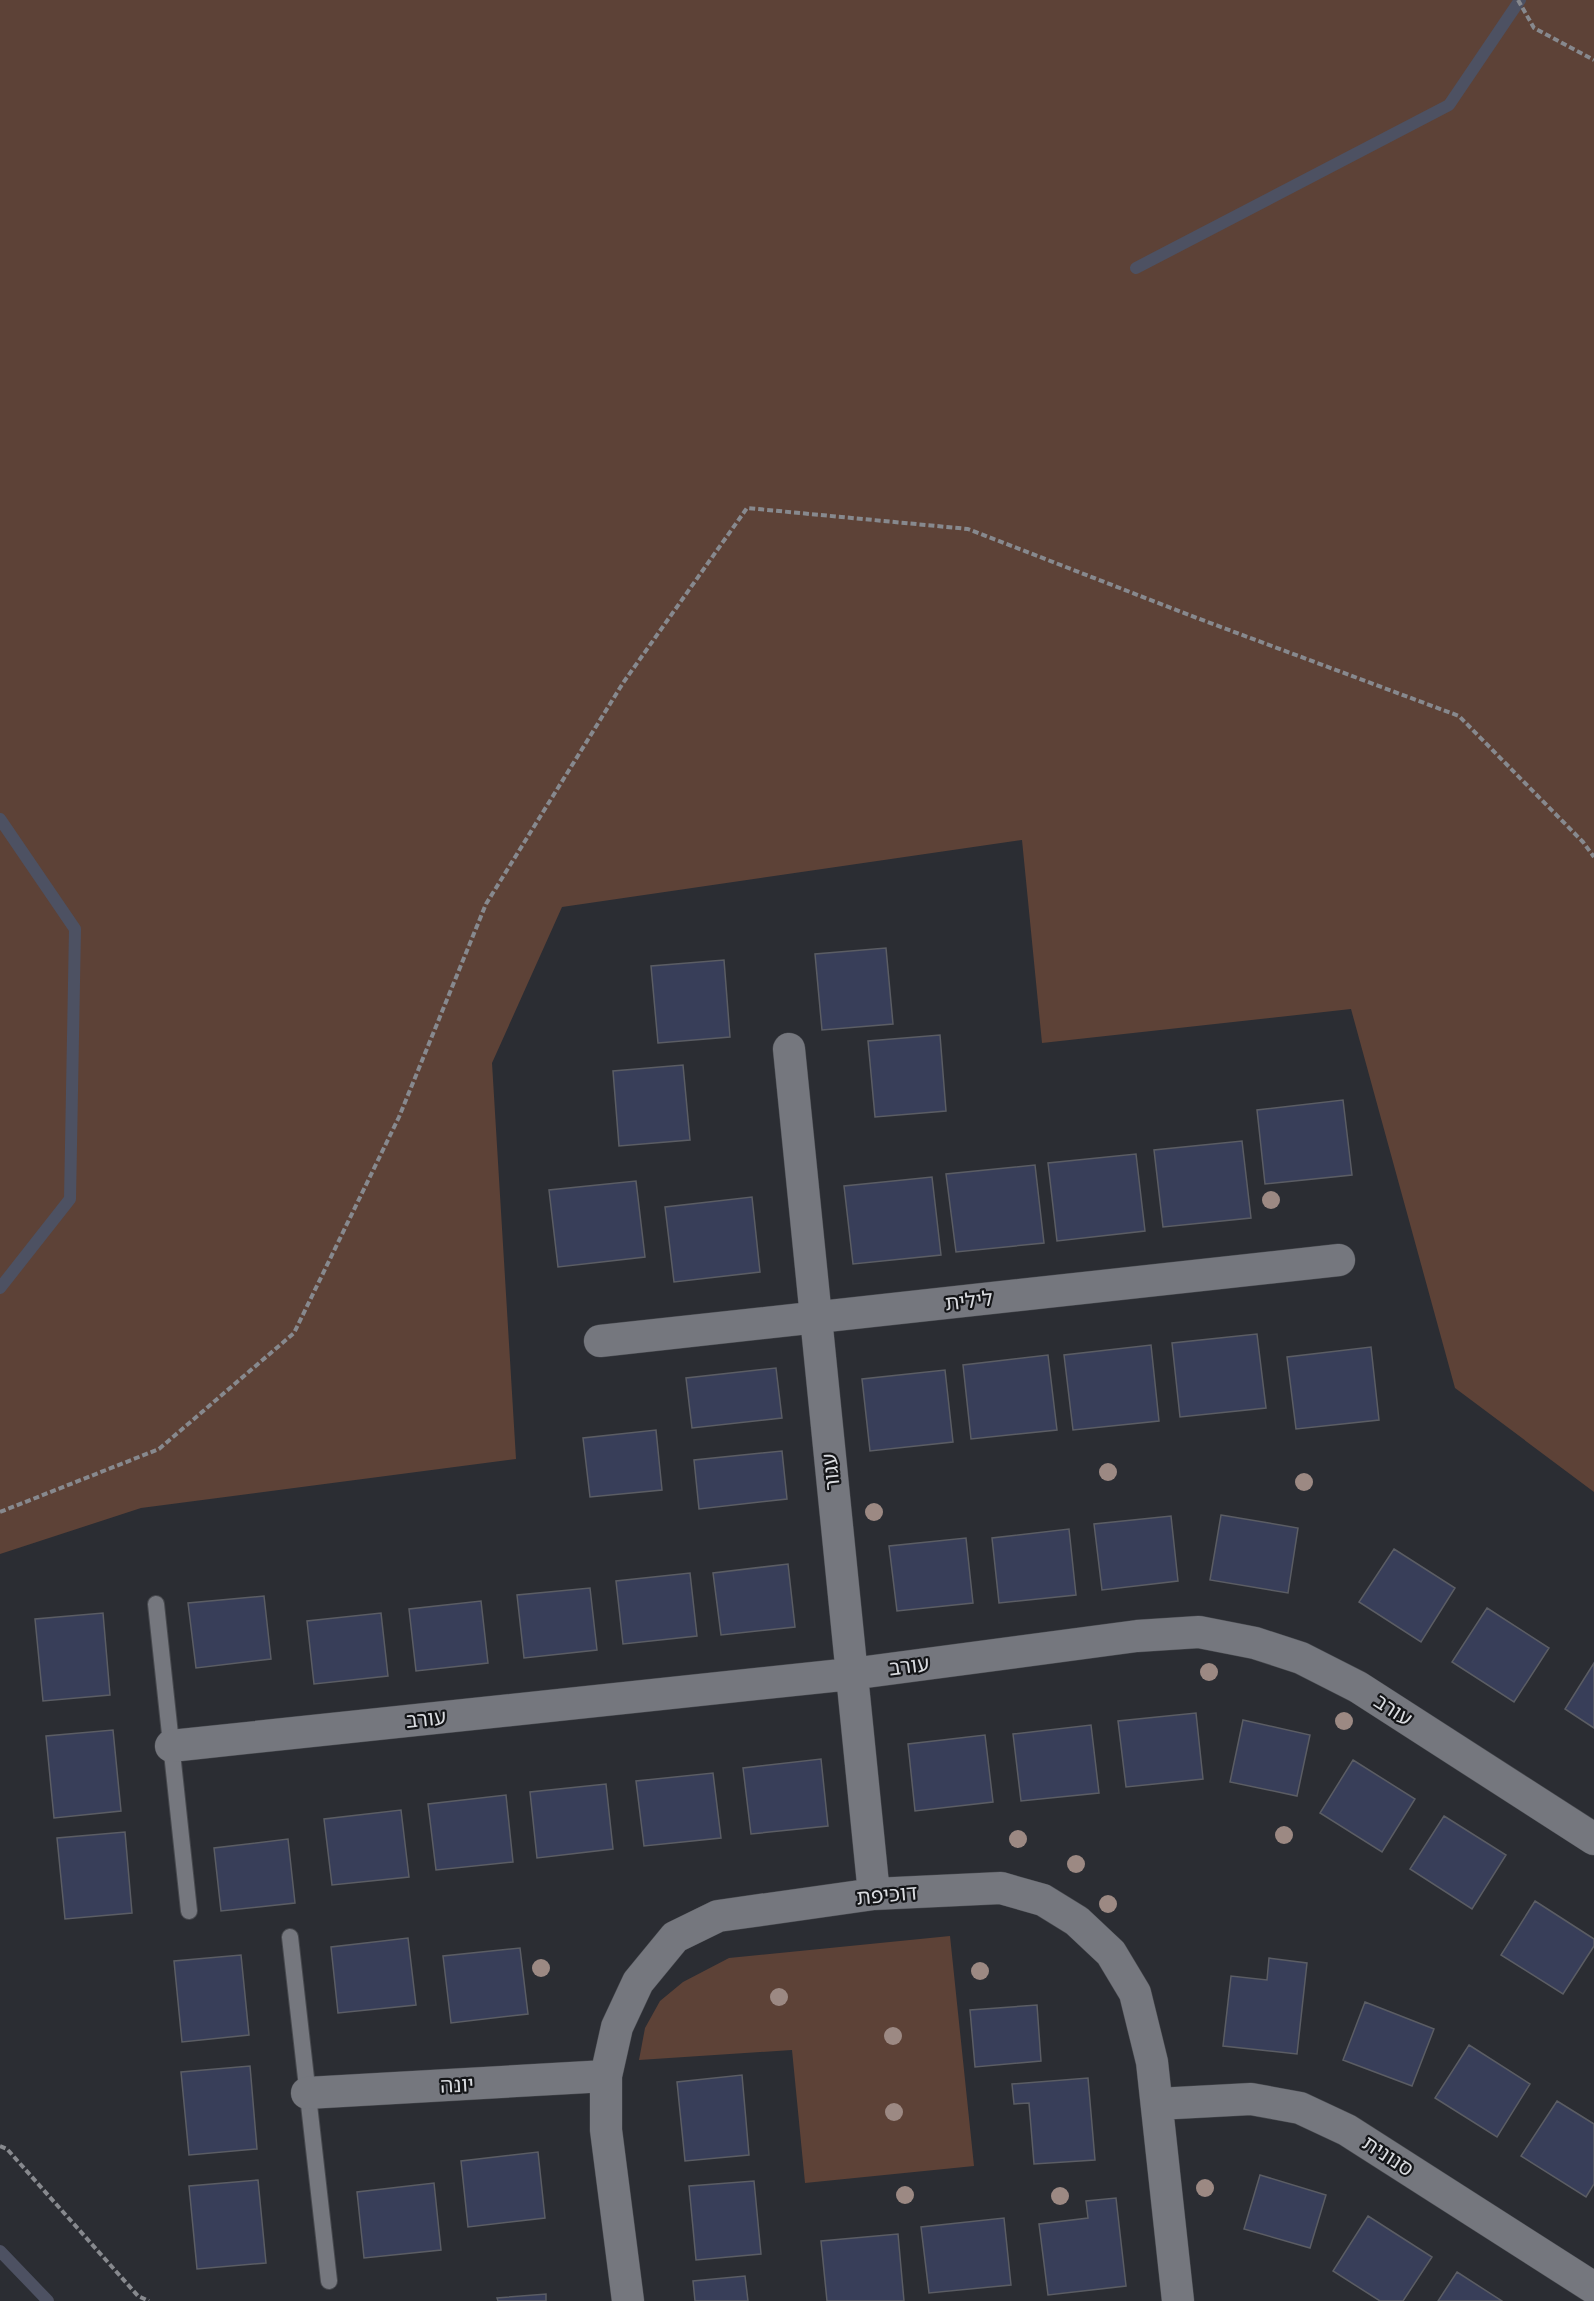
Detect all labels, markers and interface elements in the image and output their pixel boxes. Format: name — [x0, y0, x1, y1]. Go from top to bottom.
street label: לילית — [944, 1286, 994, 1315]
street label: עגור — [816, 1452, 845, 1492]
street label: עורב — [887, 1651, 931, 1680]
street label: עורב — [1369, 1688, 1417, 1731]
street label: עורב — [404, 1704, 447, 1733]
street label: דוכיפת — [855, 1879, 919, 1910]
street label: יונה — [440, 2071, 474, 2098]
street label: סנונית — [1358, 2130, 1418, 2181]

